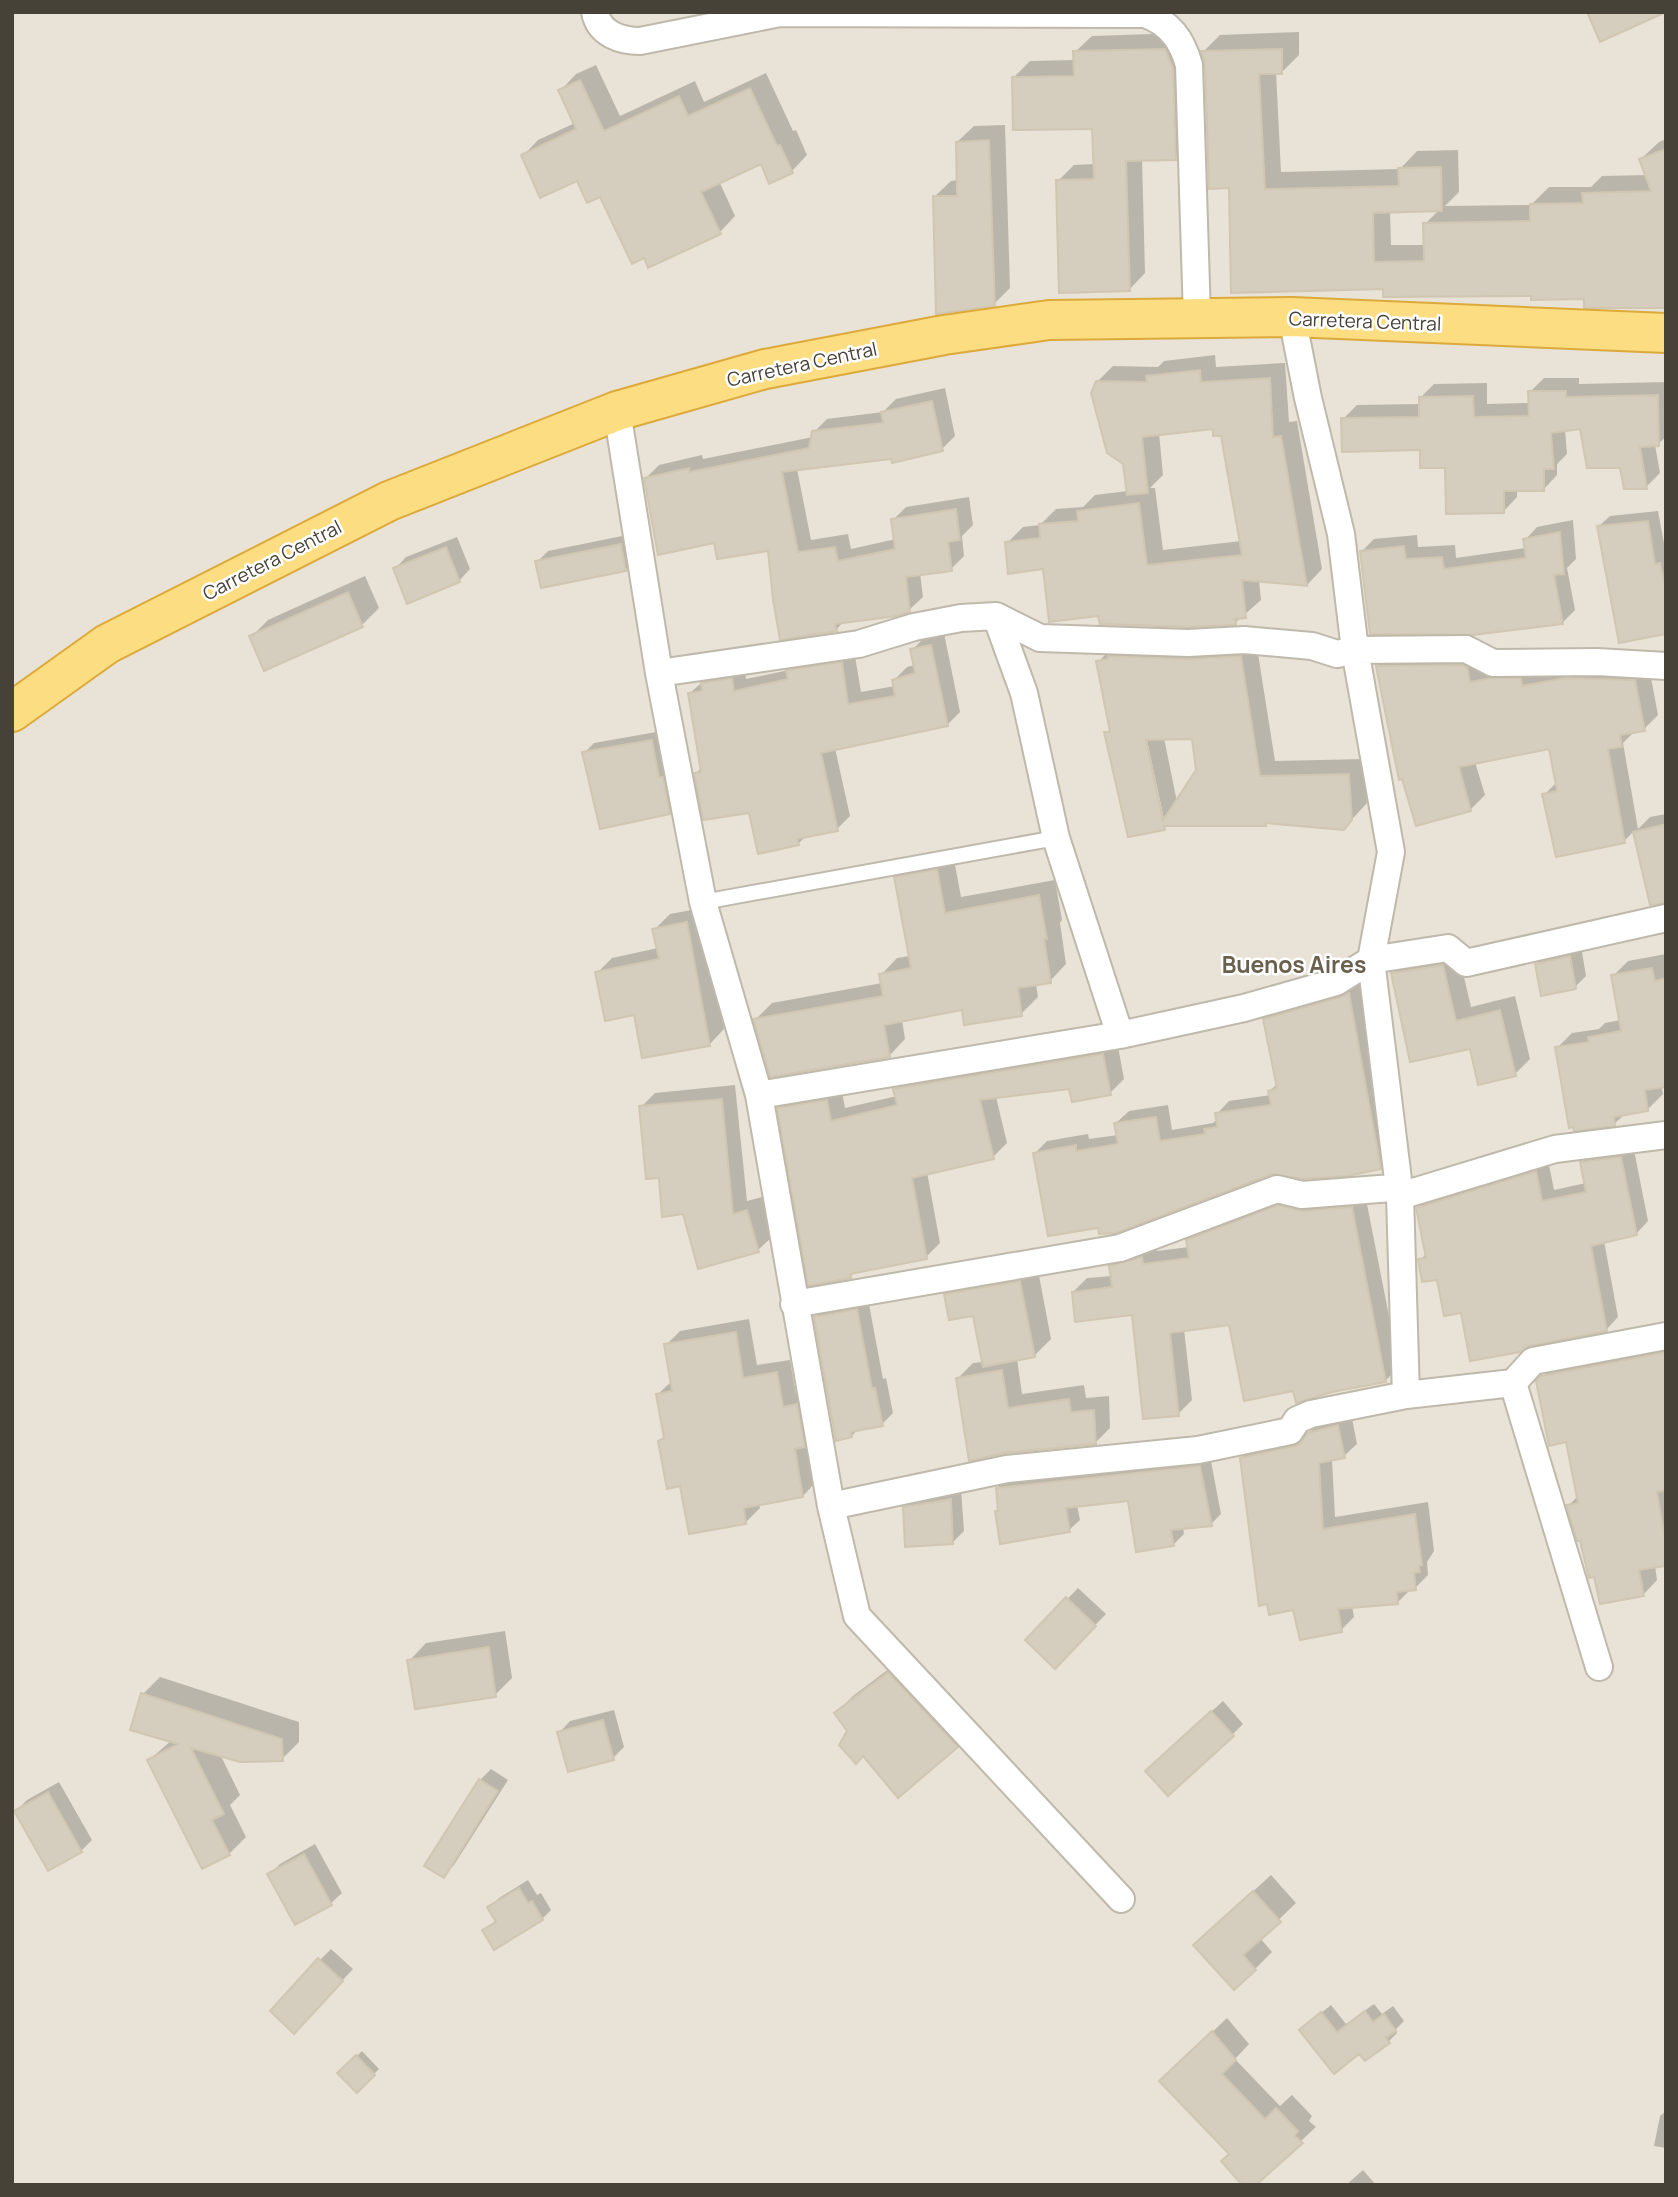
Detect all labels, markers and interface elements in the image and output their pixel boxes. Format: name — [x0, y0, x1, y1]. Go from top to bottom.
street label: Carretera Central — [1288, 305, 1442, 337]
street label: Carretera Central — [725, 335, 879, 393]
street label: Carretera Central — [198, 514, 346, 606]
district label: Buenos Aires — [1222, 948, 1366, 980]

